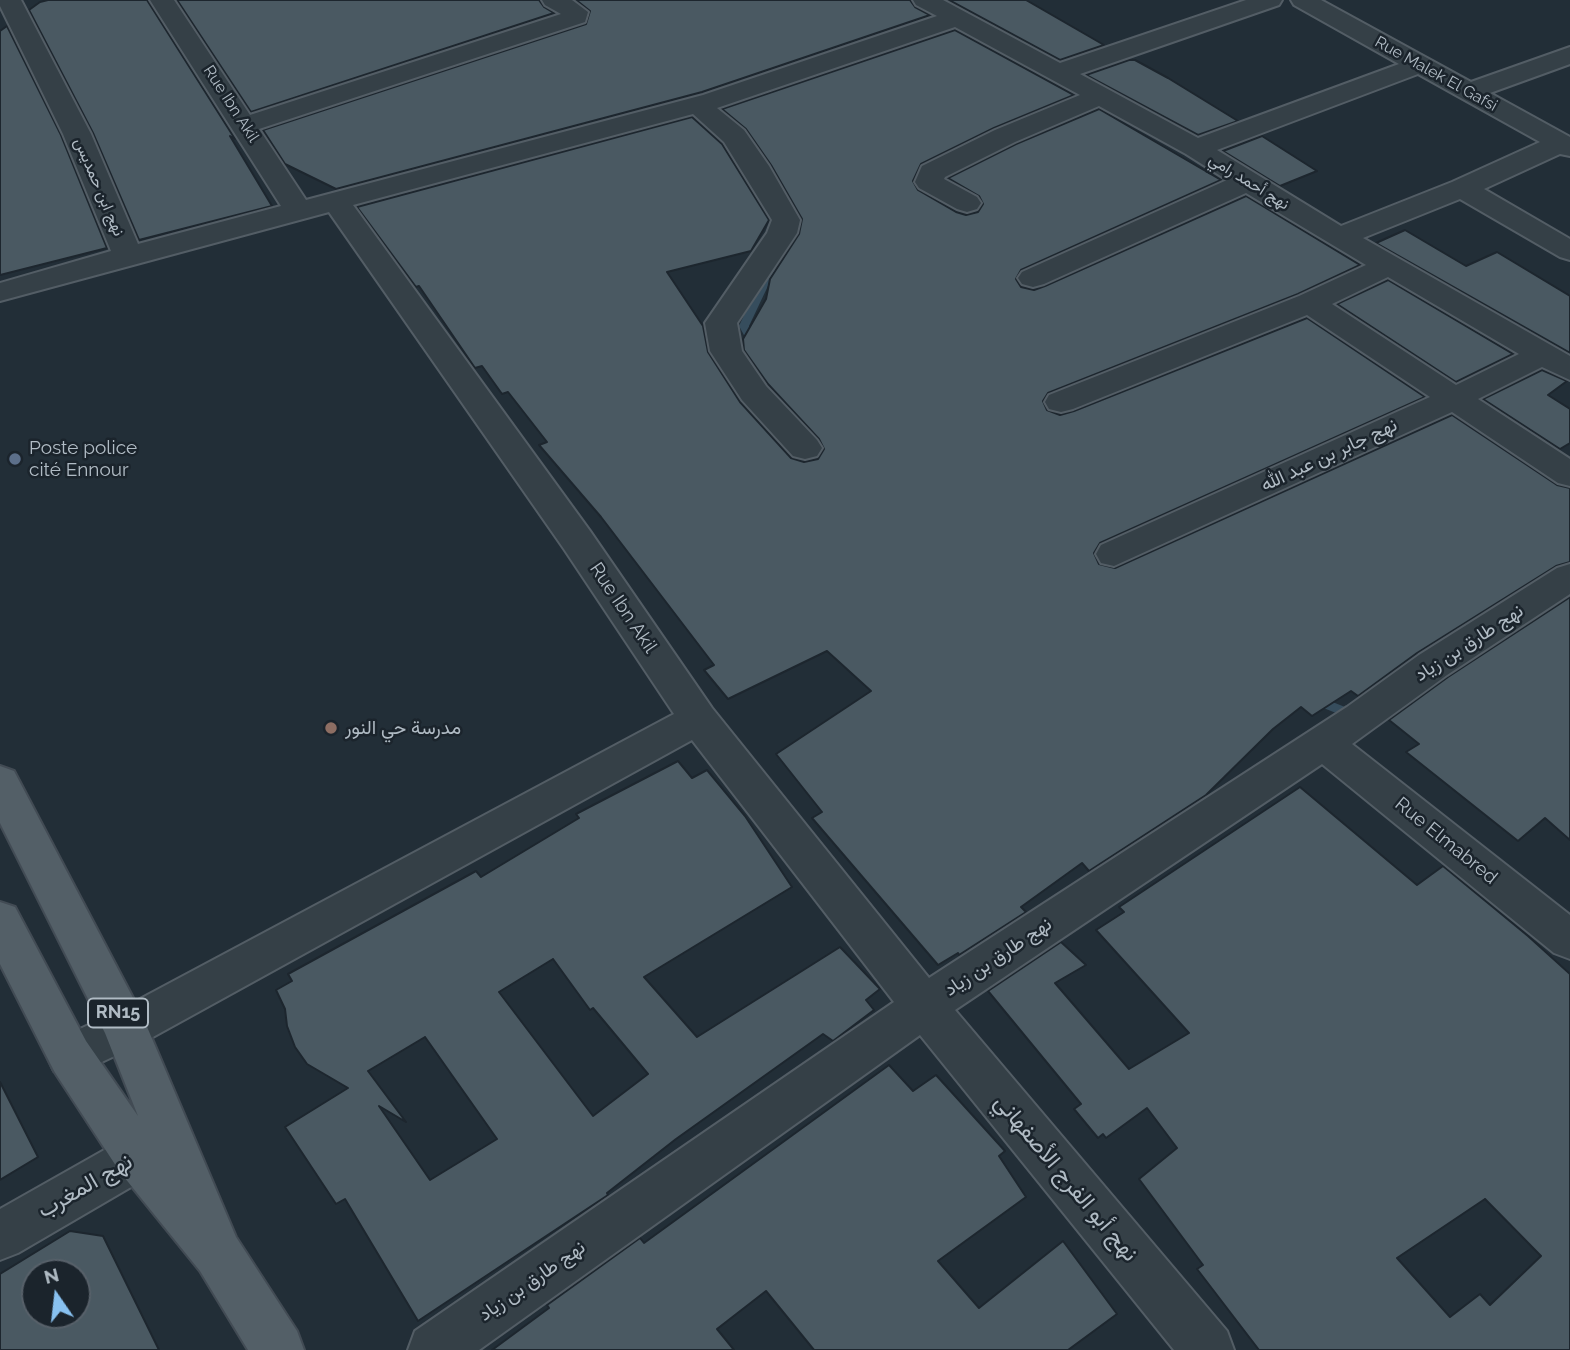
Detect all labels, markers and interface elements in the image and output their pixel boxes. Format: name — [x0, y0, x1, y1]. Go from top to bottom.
street label: Rue Malek El Gafsi — [1371, 32, 1501, 116]
street label: Rue Ibn Akil — [199, 62, 263, 146]
street label: نهج ابن حمديس — [70, 135, 128, 239]
street label: نهج أحمد رامي — [1205, 150, 1293, 214]
street label: نهج جابر بن عبد الله — [1257, 413, 1401, 497]
place label: Poste police cité Ennour — [29, 437, 137, 481]
marker: Poste police cité Ennour — [7, 451, 23, 467]
street label: Rue Ibn Akil — [584, 558, 662, 658]
street label: نهج طارق بن زياد — [1410, 599, 1528, 687]
place label: مدرسة حي النور — [345, 717, 461, 739]
marker: مدرسة حي النور — [323, 720, 339, 736]
street label: Rue Elmabred — [1390, 793, 1502, 889]
street label: نهج طارق بن زياد — [940, 913, 1056, 1001]
road number: RN15 — [88, 998, 148, 1028]
street label: نهج أبو الفرج الأصفهاني — [988, 1089, 1144, 1267]
street label: نهج المغرب — [33, 1148, 137, 1224]
street label: نهج طارق بن زياد — [474, 1236, 590, 1326]
north arrow — [21, 1259, 91, 1329]
text: N — [42, 1263, 61, 1288]

